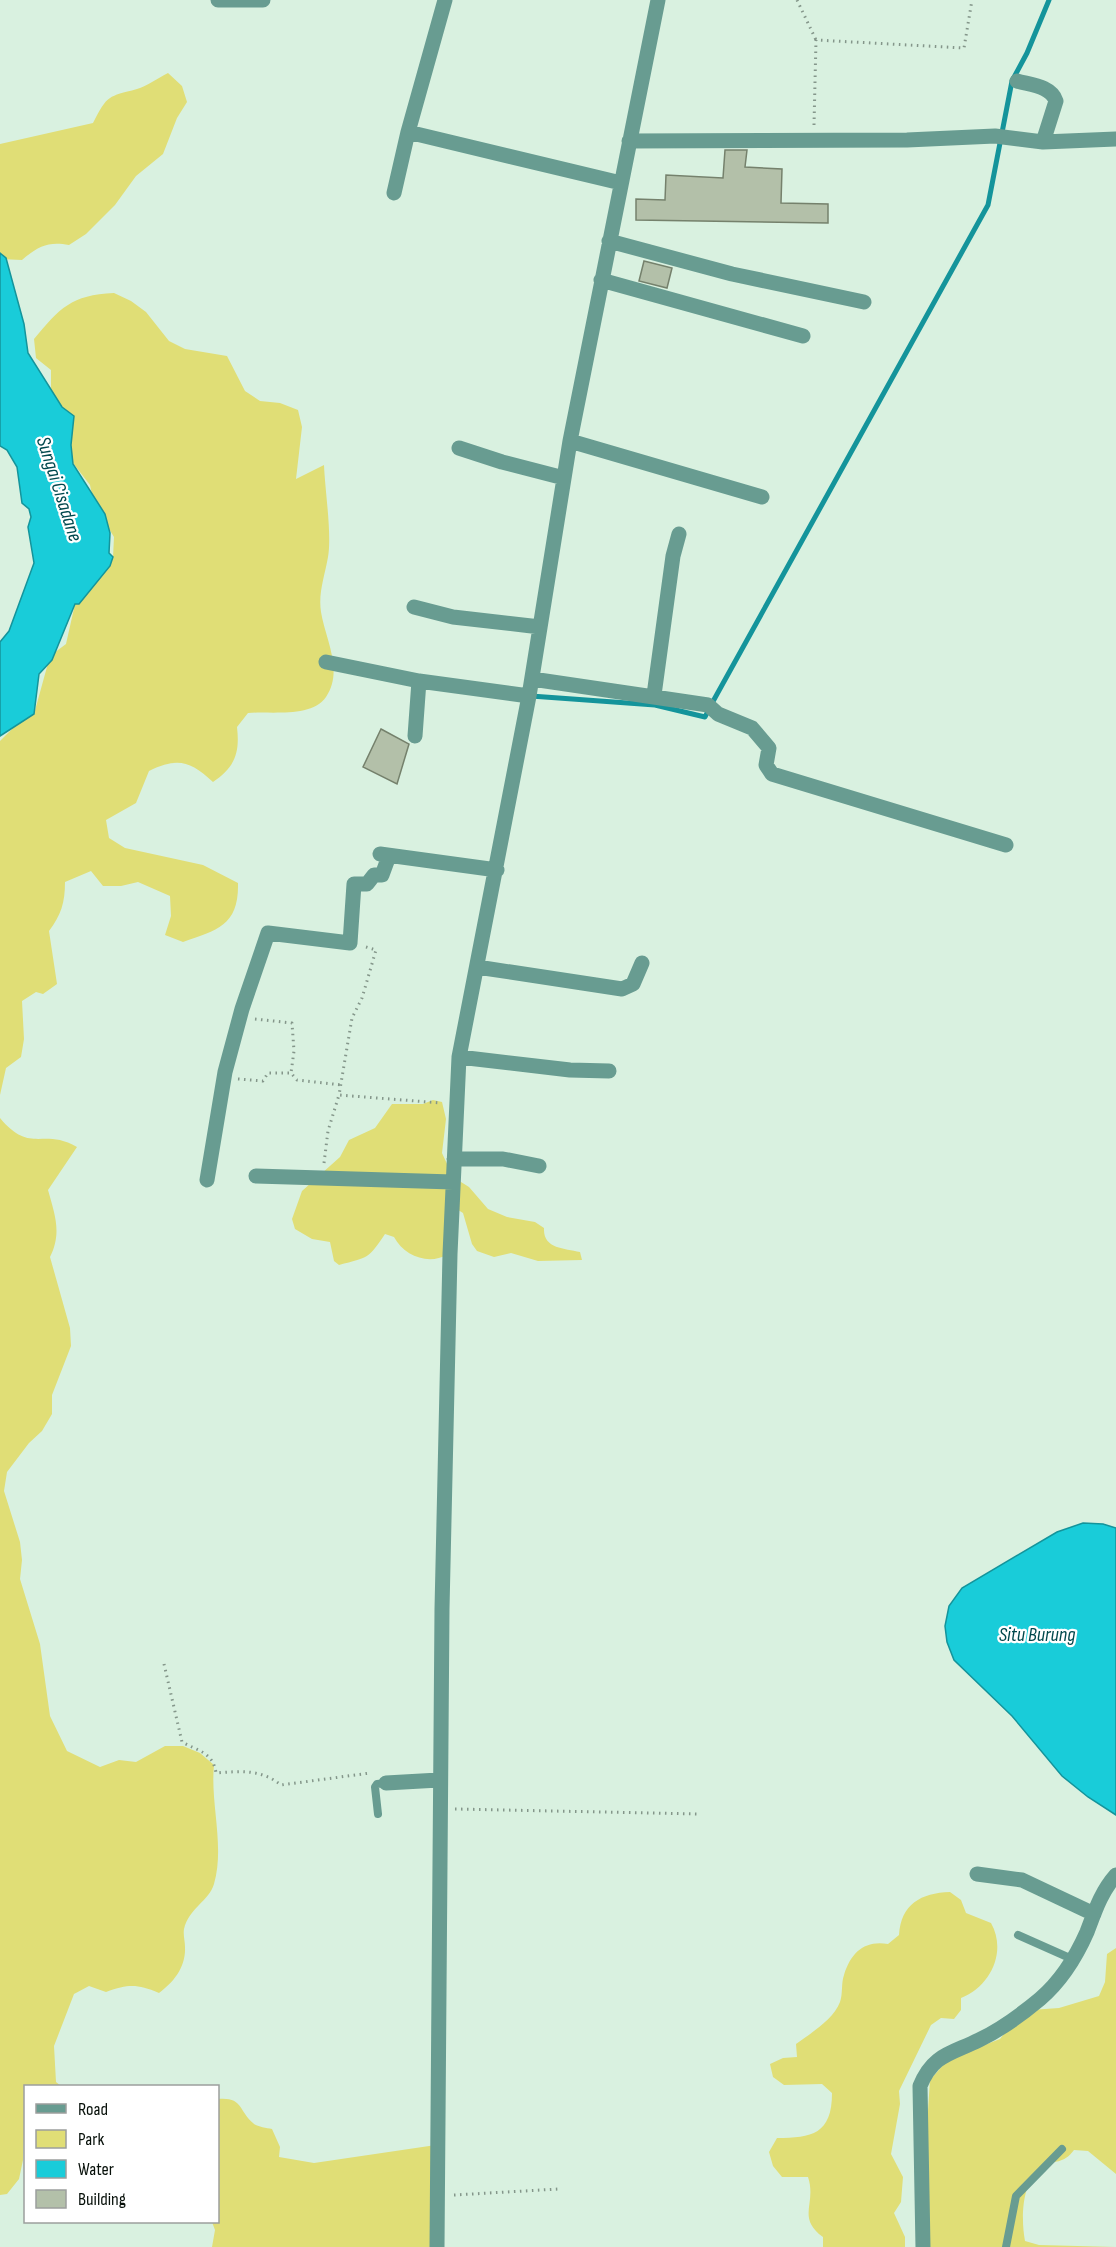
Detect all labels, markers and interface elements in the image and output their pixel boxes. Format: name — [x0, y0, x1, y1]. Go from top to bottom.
water label: Sungai Cisadane — [31, 434, 87, 545]
water label: Situ Burung — [999, 1623, 1075, 1647]
legend — [24, 2085, 219, 2223]
text: Road — [78, 2099, 108, 2120]
text: Park — [78, 2129, 104, 2150]
text: Water — [78, 2159, 114, 2180]
text: Building — [78, 2189, 126, 2210]

